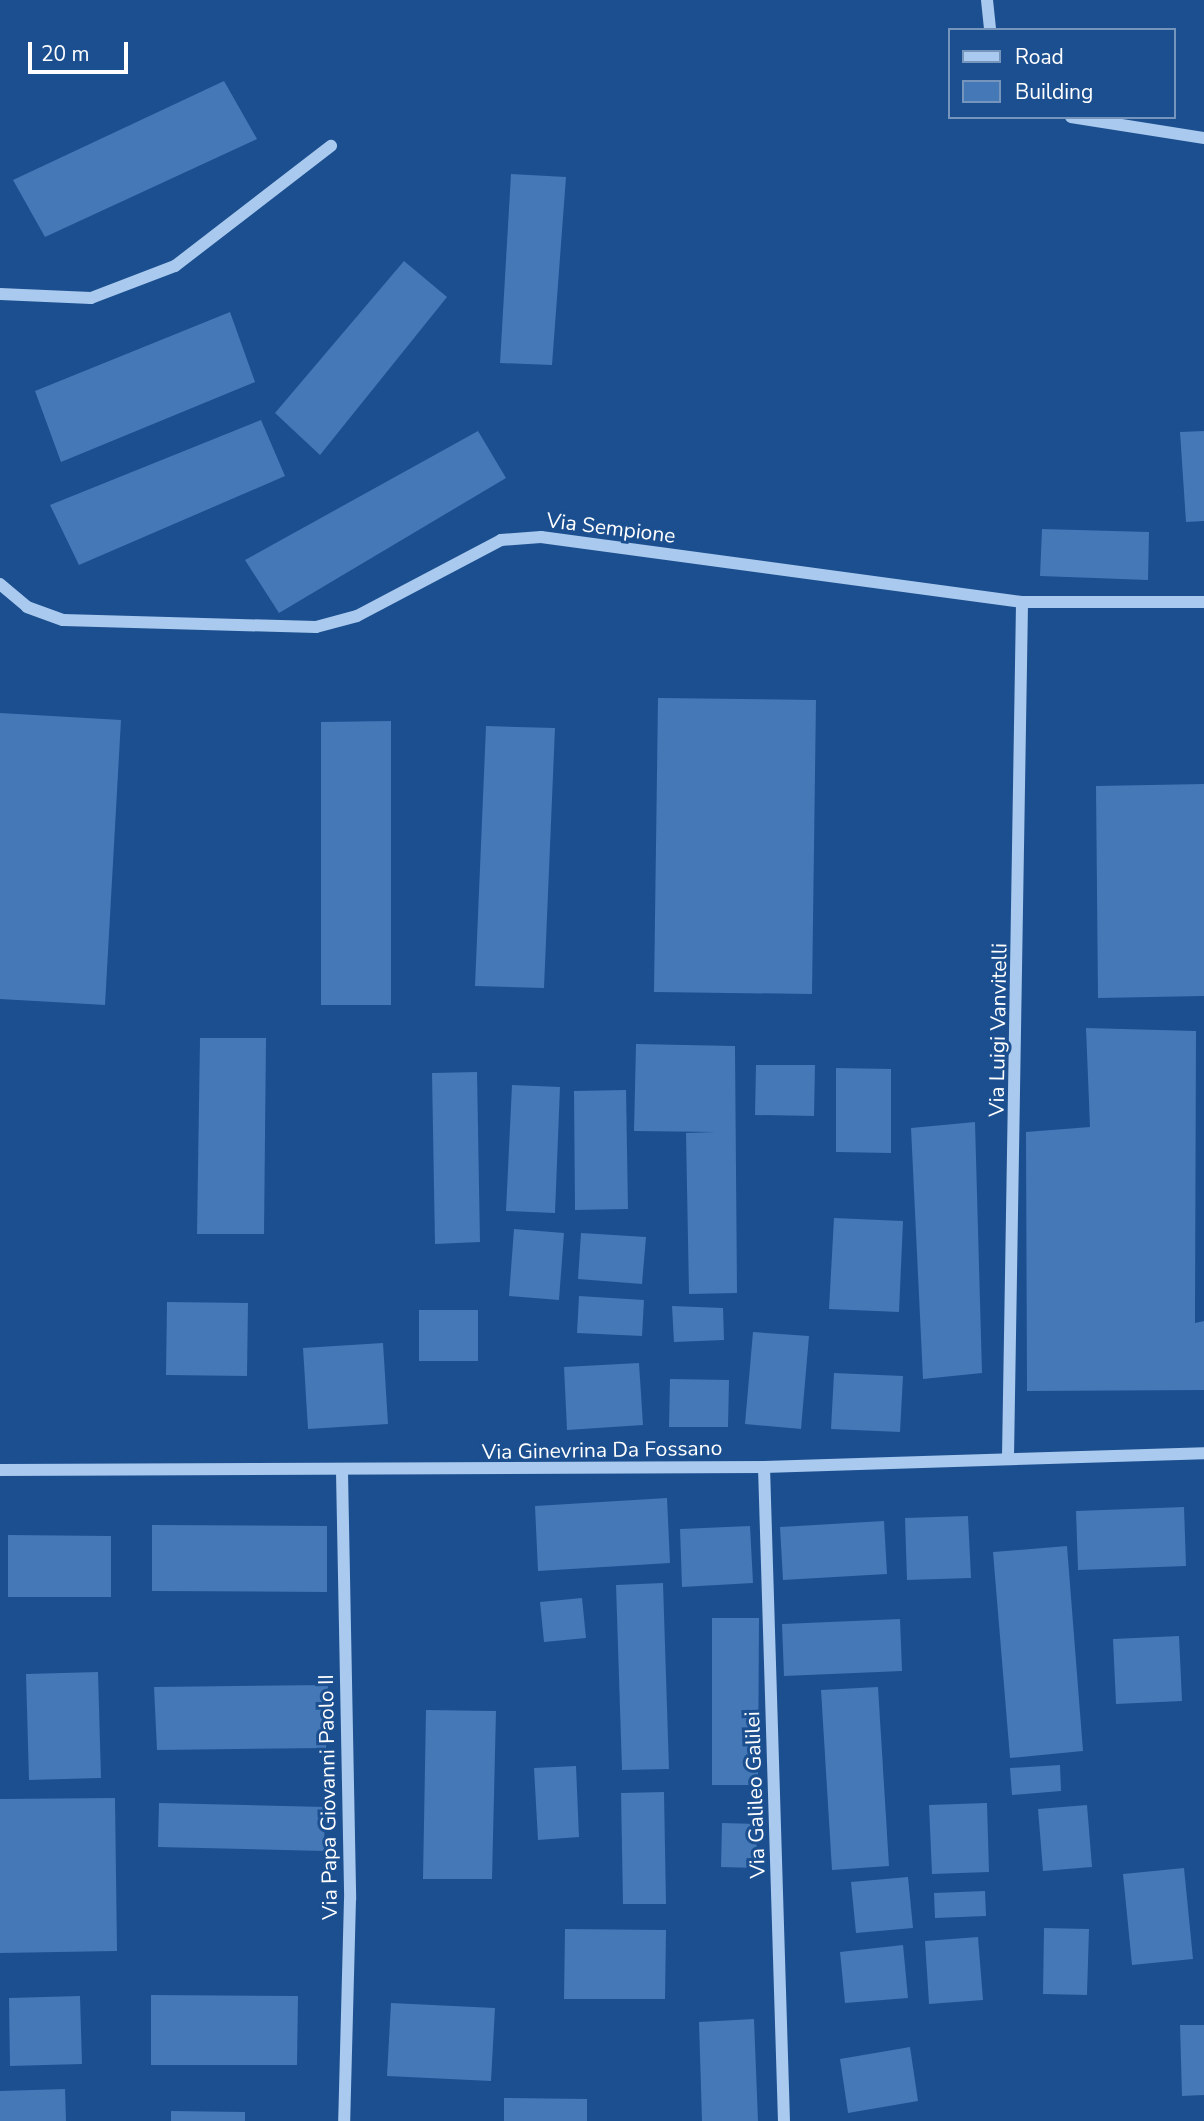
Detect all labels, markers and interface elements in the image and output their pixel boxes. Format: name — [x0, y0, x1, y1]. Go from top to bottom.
scale bar — [32, 28, 131, 72]
legend — [948, 28, 1176, 119]
text: 20 m — [41, 40, 90, 68]
text: Road — [1015, 43, 1064, 71]
text: Building — [1015, 78, 1093, 106]
street label: Via Sempione — [545, 508, 677, 548]
street label: Via Luigi Vanvitelli — [984, 943, 1012, 1117]
street label: Via Ginevrina Da Fossano — [482, 1435, 722, 1465]
street label: Via Papa Giovanni Paolo II — [313, 1674, 343, 1920]
street label: Via Galileo Galilei — [739, 1711, 771, 1879]

